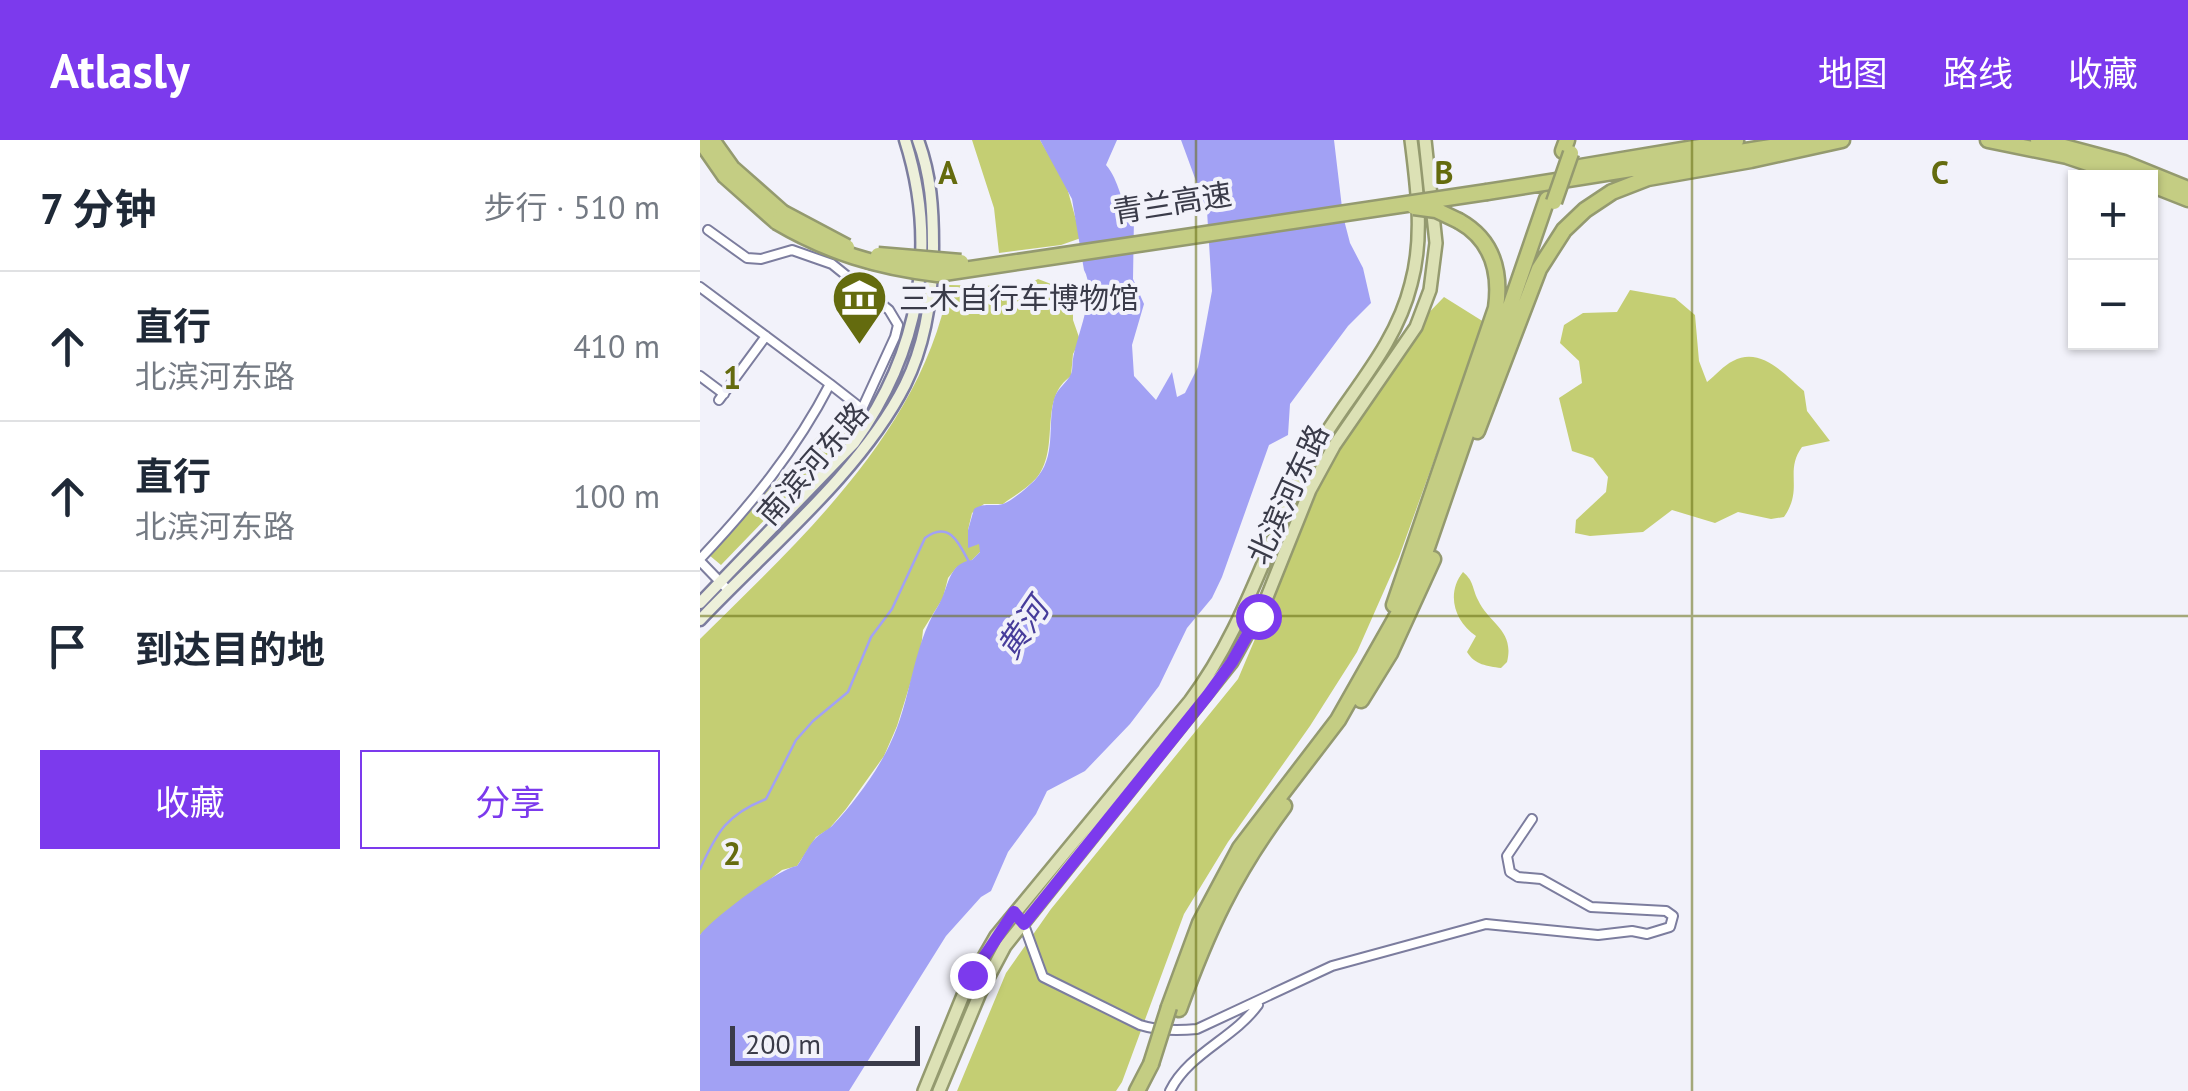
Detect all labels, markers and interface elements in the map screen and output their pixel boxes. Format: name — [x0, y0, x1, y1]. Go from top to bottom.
text: Atlasly — [50, 39, 190, 101]
text: 地图 — [1818, 50, 1888, 96]
text: 路线 — [1943, 50, 2013, 96]
text: 收藏 — [2068, 50, 2138, 96]
text: A — [938, 151, 958, 193]
text: B — [1435, 151, 1453, 193]
text: C — [1931, 151, 1949, 193]
map controls — [2068, 170, 2158, 350]
button: + — [2068, 170, 2158, 260]
street label: 青兰高速 — [1110, 173, 1234, 231]
text: 7 分钟 — [40, 181, 156, 236]
text: 步行 · 510 m — [484, 186, 660, 228]
button: − — [2068, 260, 2158, 350]
museum icon: 三木自行车博物馆 — [830, 267, 890, 346]
place label: 三木自行车博物馆 — [899, 278, 1139, 317]
text: 直行 — [135, 301, 211, 350]
icon: ahead — [40, 319, 95, 374]
text: 410 m — [573, 325, 660, 367]
text: 北滨河东路 — [135, 355, 295, 397]
text: 1 — [723, 356, 741, 398]
street label: 南滨河东路 — [748, 394, 876, 532]
street label: 北滨河东路 — [1238, 418, 1336, 570]
text: 直行 — [135, 451, 211, 500]
icon: ahead — [40, 469, 95, 524]
text: 100 m — [573, 475, 660, 517]
text: 北滨河东路 — [135, 505, 295, 547]
water label: 黄河 — [987, 585, 1061, 666]
route start — [1236, 594, 1282, 640]
icon: arrive — [40, 619, 95, 674]
text: 到达目的地 — [135, 624, 325, 673]
button: 收藏 — [40, 750, 340, 849]
button: 分享 — [360, 750, 660, 849]
text: 2 — [723, 832, 741, 874]
route end — [950, 953, 996, 999]
scale bar — [730, 1021, 920, 1066]
text: 200 m — [745, 1025, 821, 1062]

